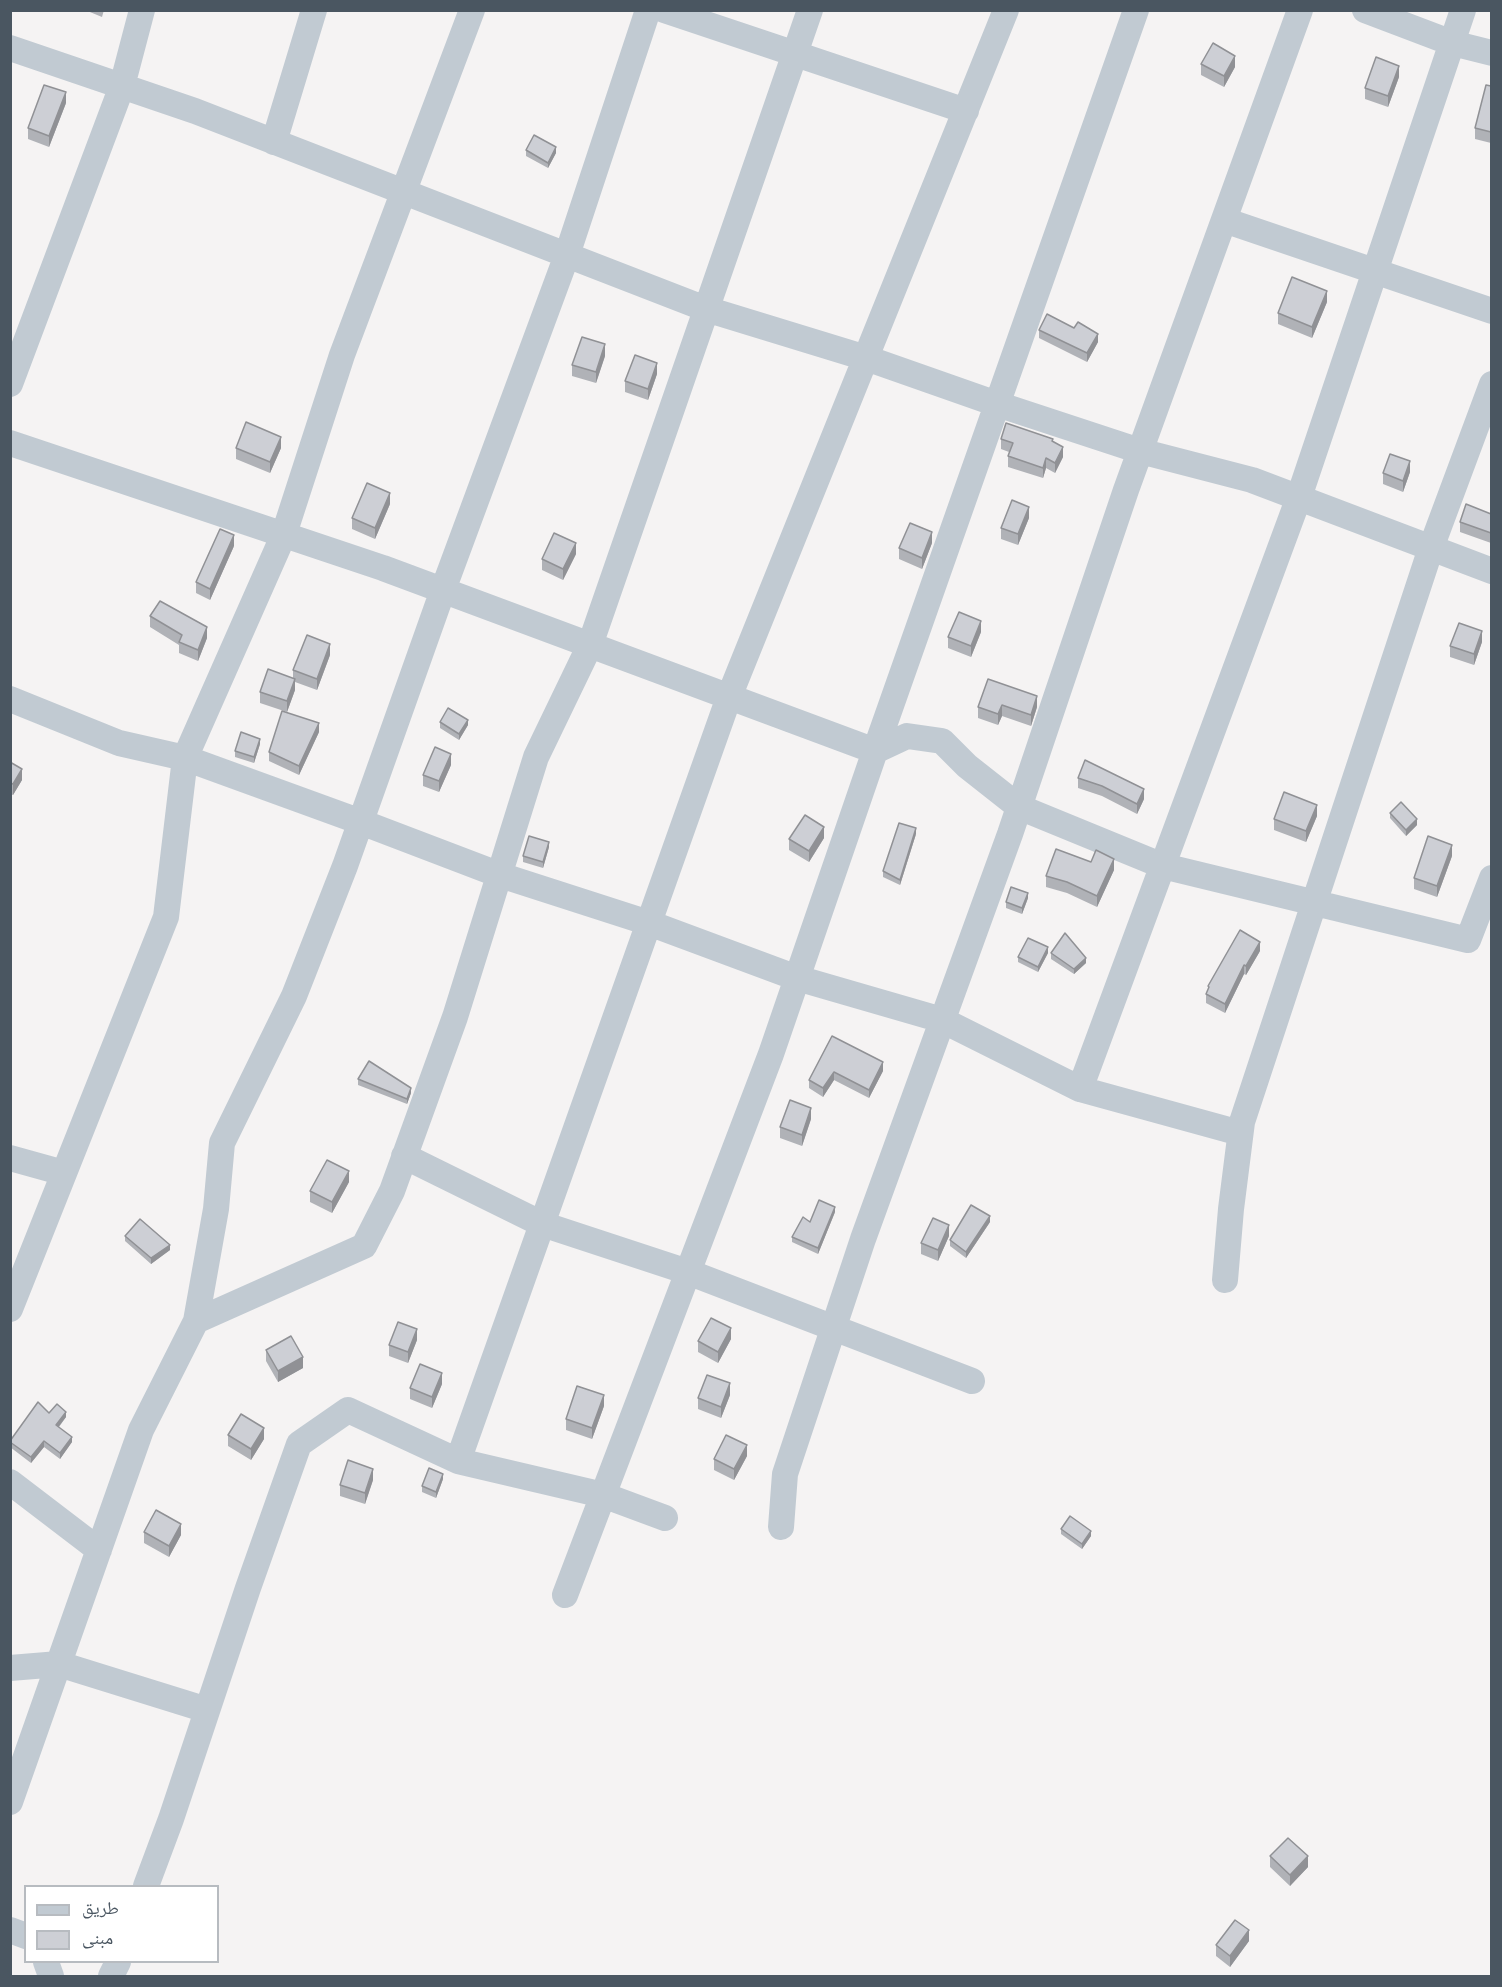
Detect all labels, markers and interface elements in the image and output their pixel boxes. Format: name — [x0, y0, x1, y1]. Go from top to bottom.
legend — [24, 1885, 219, 1963]
text: طريق — [82, 1896, 119, 1919]
text: مبنى — [82, 1926, 113, 1949]

